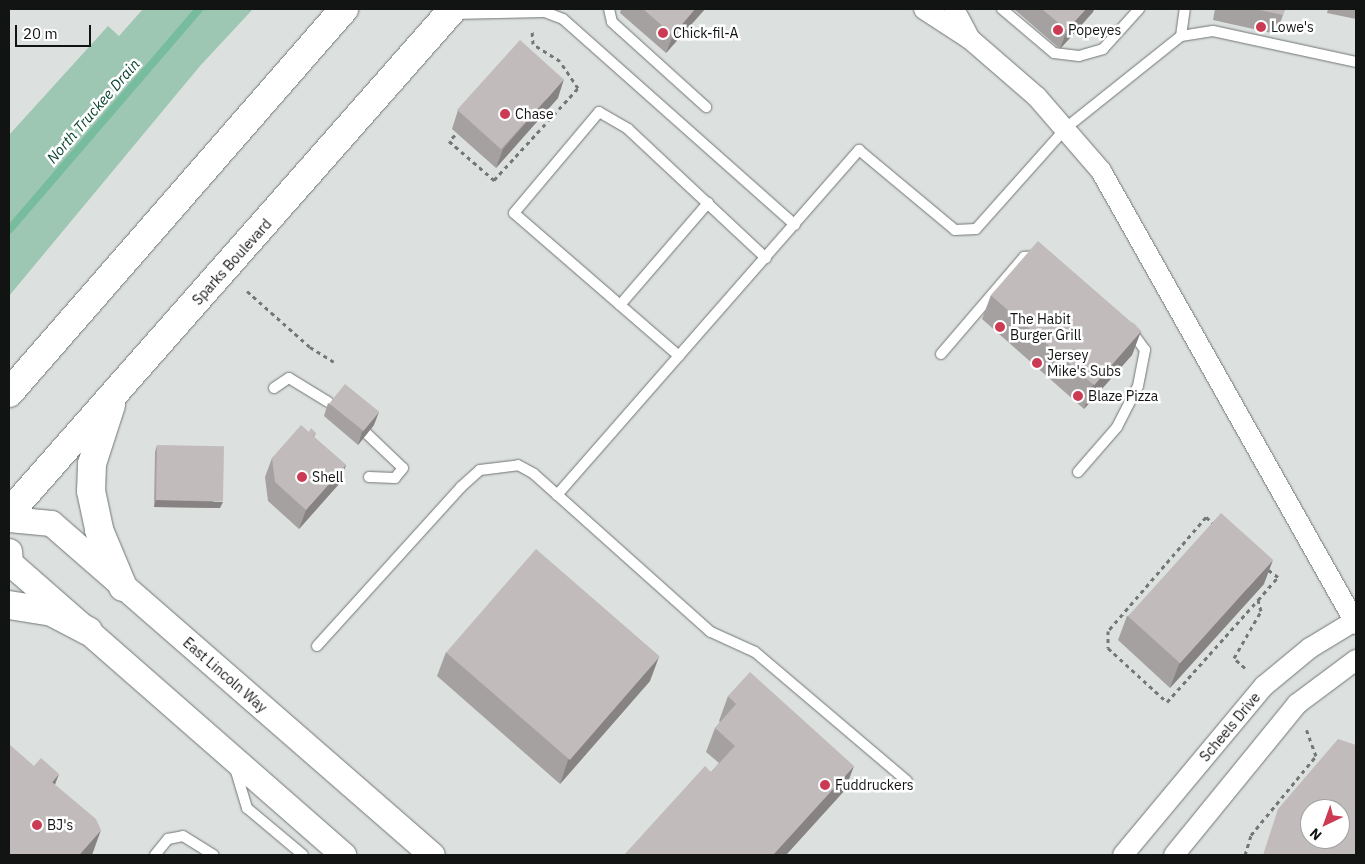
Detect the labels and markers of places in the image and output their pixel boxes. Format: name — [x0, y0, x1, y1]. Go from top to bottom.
place label: Lowe's — [1271, 19, 1314, 35]
marker: Lowe's — [1255, 21, 1267, 33]
place label: Popeyes — [1068, 22, 1121, 38]
marker: Popeyes — [1052, 24, 1064, 36]
place label: Chick-fil-A — [673, 25, 738, 41]
marker: Chick-fil-A — [657, 27, 669, 39]
place label: Chase — [515, 106, 554, 122]
marker: Chase — [499, 108, 511, 120]
place label: The Habit Burger Grill — [1010, 311, 1081, 344]
marker: The Habit Burger Grill — [994, 321, 1006, 333]
place label: Jersey Mike's Subs — [1047, 347, 1121, 380]
marker: Jersey Mike's Subs — [1031, 357, 1043, 369]
place label: Blaze Pizza — [1088, 388, 1158, 404]
marker: Blaze Pizza — [1072, 390, 1084, 402]
place label: Shell — [312, 469, 343, 485]
marker: Shell — [296, 471, 308, 483]
place label: Fuddruckers — [835, 777, 914, 793]
marker: Fuddruckers — [819, 779, 831, 791]
place label: BJ's — [47, 817, 73, 833]
marker: BJ's — [31, 819, 43, 831]

